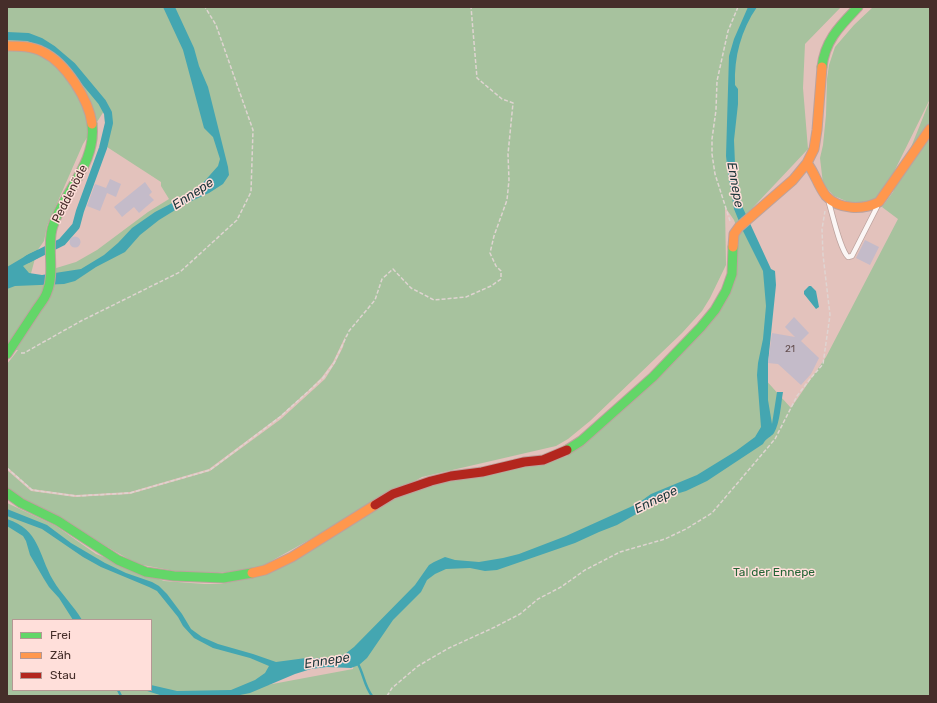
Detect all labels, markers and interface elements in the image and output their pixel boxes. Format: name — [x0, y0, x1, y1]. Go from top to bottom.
water label: Ennepe — [723, 161, 747, 209]
street label: Peddenöde — [49, 163, 91, 225]
water label: Ennepe — [170, 175, 216, 213]
house number: 21 — [785, 343, 795, 355]
water label: Ennepe — [632, 483, 680, 517]
park label: Tal der Ennepe — [733, 566, 815, 580]
legend — [12, 619, 152, 691]
text: Frei — [50, 628, 71, 642]
text: Zäh — [50, 648, 71, 662]
water label: Ennepe — [303, 650, 351, 672]
text: Stau — [50, 668, 76, 682]

